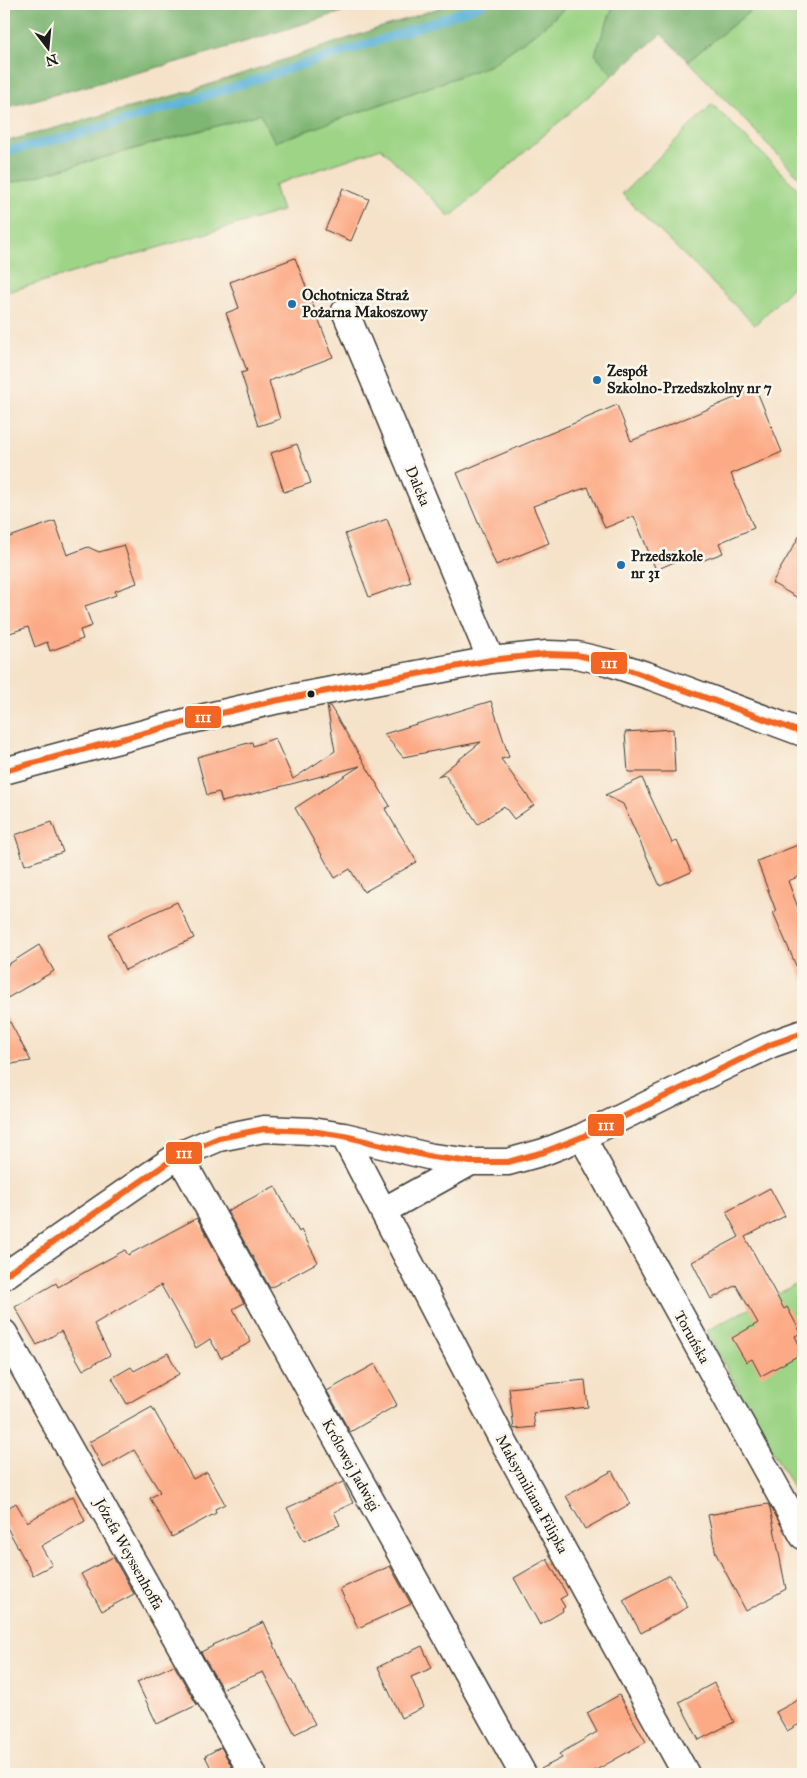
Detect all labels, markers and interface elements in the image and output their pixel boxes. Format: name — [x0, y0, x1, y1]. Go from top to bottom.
north arrow — [22, 22, 72, 72]
text: N — [43, 50, 59, 70]
place label: Ochotnicza Straż Pożarna Makoszowy — [302, 286, 429, 322]
marker: Ochotnicza Straż Pożarna Makoszowy — [286, 298, 298, 310]
place label: Zespół Szkolno-Przedszkolny nr 7 — [607, 362, 772, 398]
marker: Zespół Szkolno-Przedszkolny nr 7 — [591, 374, 603, 386]
street label: Daleka — [402, 463, 435, 509]
place label: Przedszkole nr 31 — [631, 547, 704, 583]
marker: Przedszkole nr 31 — [615, 559, 627, 571]
line badge: 111 — [590, 651, 628, 675]
text: 111 — [601, 655, 618, 672]
unlabelled marker — [306, 689, 316, 699]
line badge: 111 — [184, 705, 222, 729]
text: 111 — [195, 709, 212, 726]
line badge: 111 — [587, 1113, 625, 1137]
text: 111 — [598, 1117, 615, 1134]
line badge: 111 — [165, 1141, 203, 1165]
text: 111 — [176, 1145, 193, 1162]
street label: Toruńska — [670, 1308, 714, 1367]
street label: Królowej Jadwigi — [317, 1416, 384, 1515]
street label: Maksymiliana Filipka — [492, 1431, 572, 1557]
street label: Józefa Weyssenhoffa — [89, 1493, 167, 1614]

